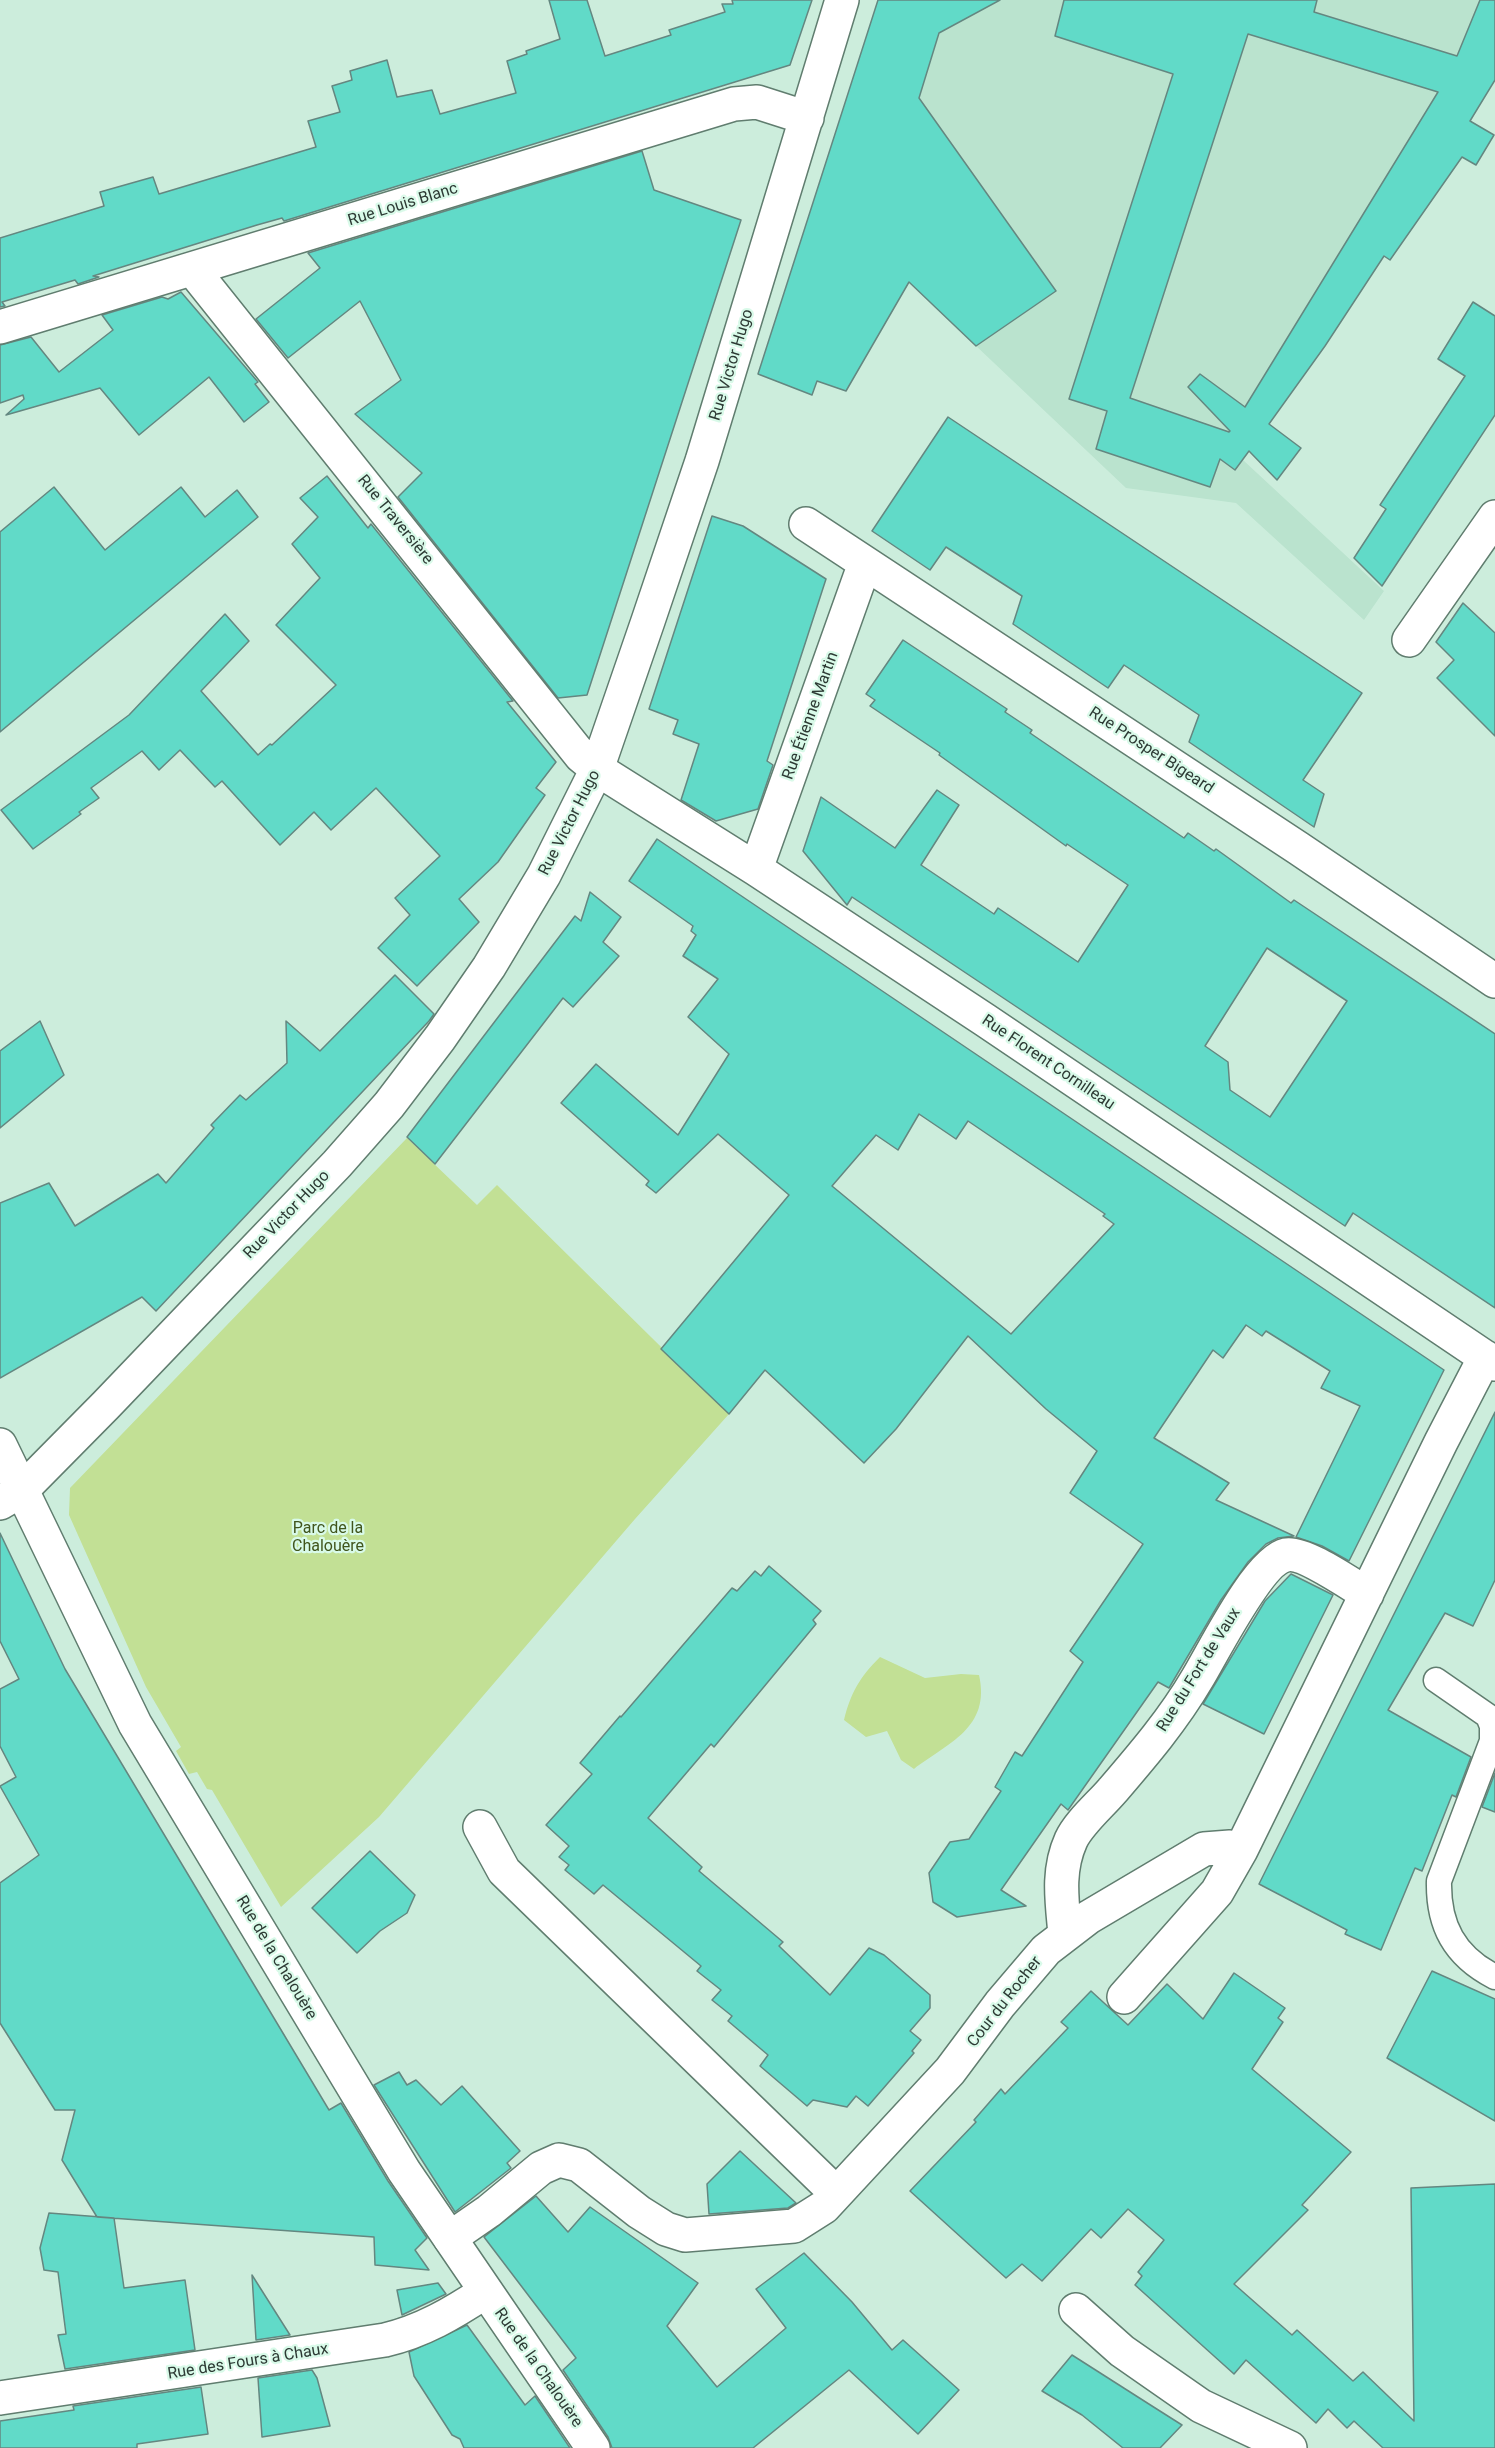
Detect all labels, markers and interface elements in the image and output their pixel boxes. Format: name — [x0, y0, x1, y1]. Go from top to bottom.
street label: Rue Louis Blanc — [346, 179, 460, 231]
street label: Rue Victor Hugo — [706, 307, 758, 423]
street label: Rue Traversière — [353, 471, 437, 569]
street label: Rue Étienne Martin — [779, 650, 843, 782]
street label: Rue Prosper Bigeard — [1085, 703, 1217, 799]
street label: Rue Victor Hugo — [535, 767, 605, 879]
street label: Rue Florent Cornilleau — [978, 1011, 1118, 1115]
street label: Rue Victor Hugo — [240, 1167, 334, 1263]
park label: Parc de la Chalouère — [292, 1519, 364, 1557]
street label: Rue du Fort de Vaux — [1153, 1604, 1245, 1736]
street label: Rue de la Chalouère — [231, 1893, 321, 2023]
street label: Cour du Rocher — [964, 1953, 1046, 2051]
street label: Rue de la Chalouère — [490, 2305, 586, 2431]
street label: Rue des Fours à Chaux — [166, 2340, 330, 2384]

